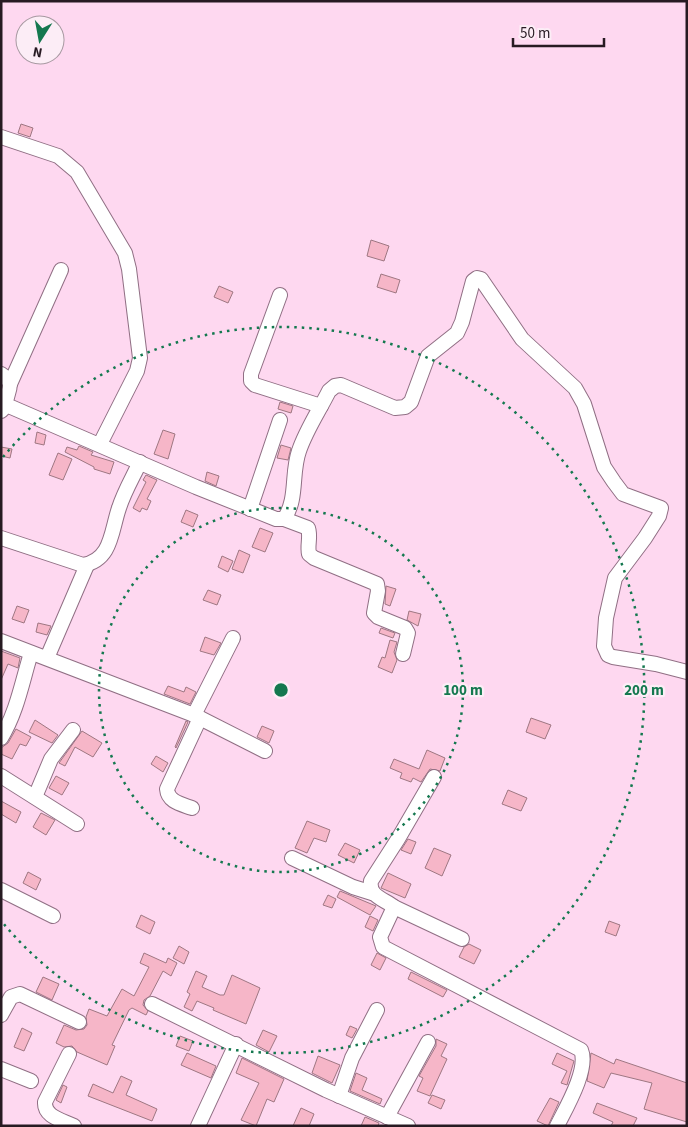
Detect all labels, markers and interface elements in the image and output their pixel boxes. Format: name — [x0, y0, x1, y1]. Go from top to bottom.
north arrow — [15, 15, 65, 65]
scale bar — [513, 15, 604, 47]
text: 50 m — [520, 23, 550, 44]
text: N — [31, 41, 44, 62]
text: 100 m — [443, 680, 483, 701]
text: 200 m — [624, 680, 664, 701]
centre of rings — [272, 681, 290, 699]

